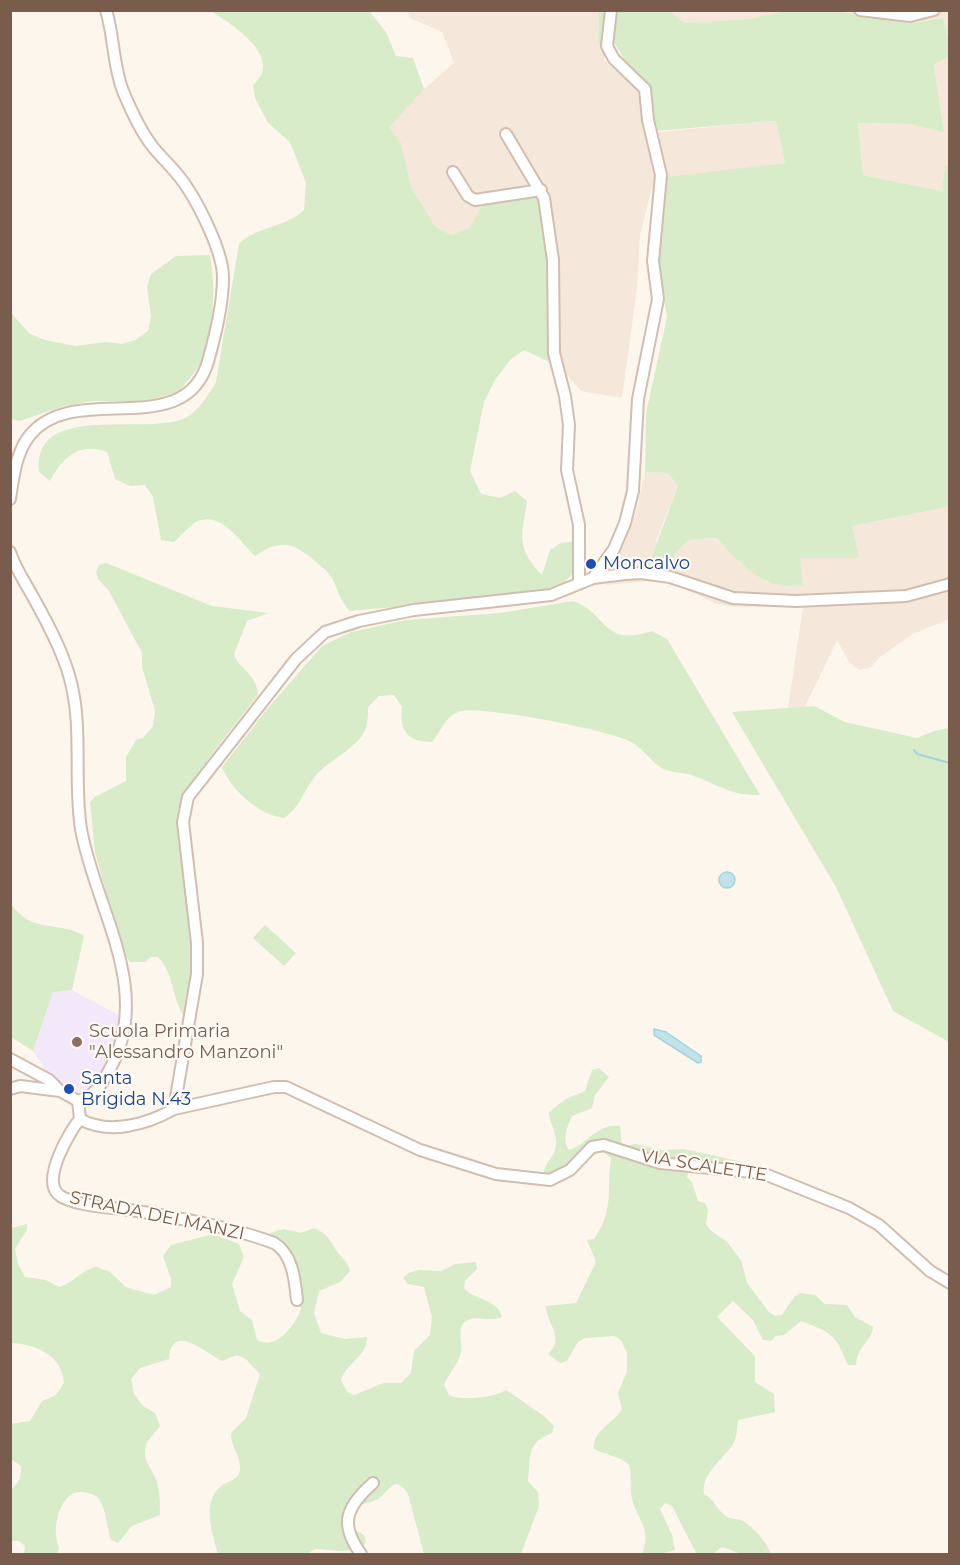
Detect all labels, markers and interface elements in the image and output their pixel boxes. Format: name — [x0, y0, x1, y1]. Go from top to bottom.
place label: Moncalvo — [603, 553, 690, 575]
marker: Moncalvo — [584, 557, 598, 571]
place label: Scuola Primaria "Alessandro Manzoni" — [89, 1021, 283, 1064]
marker: Scuola Primaria "Alessandro Manzoni" — [70, 1035, 84, 1049]
place label: Santa Brigida N.43 — [81, 1068, 191, 1110]
marker: Santa Brigida N.43 — [62, 1082, 76, 1096]
street label: VIA SCALETTE — [639, 1145, 769, 1187]
street label: STRADA DEI MANZI — [68, 1187, 246, 1245]

